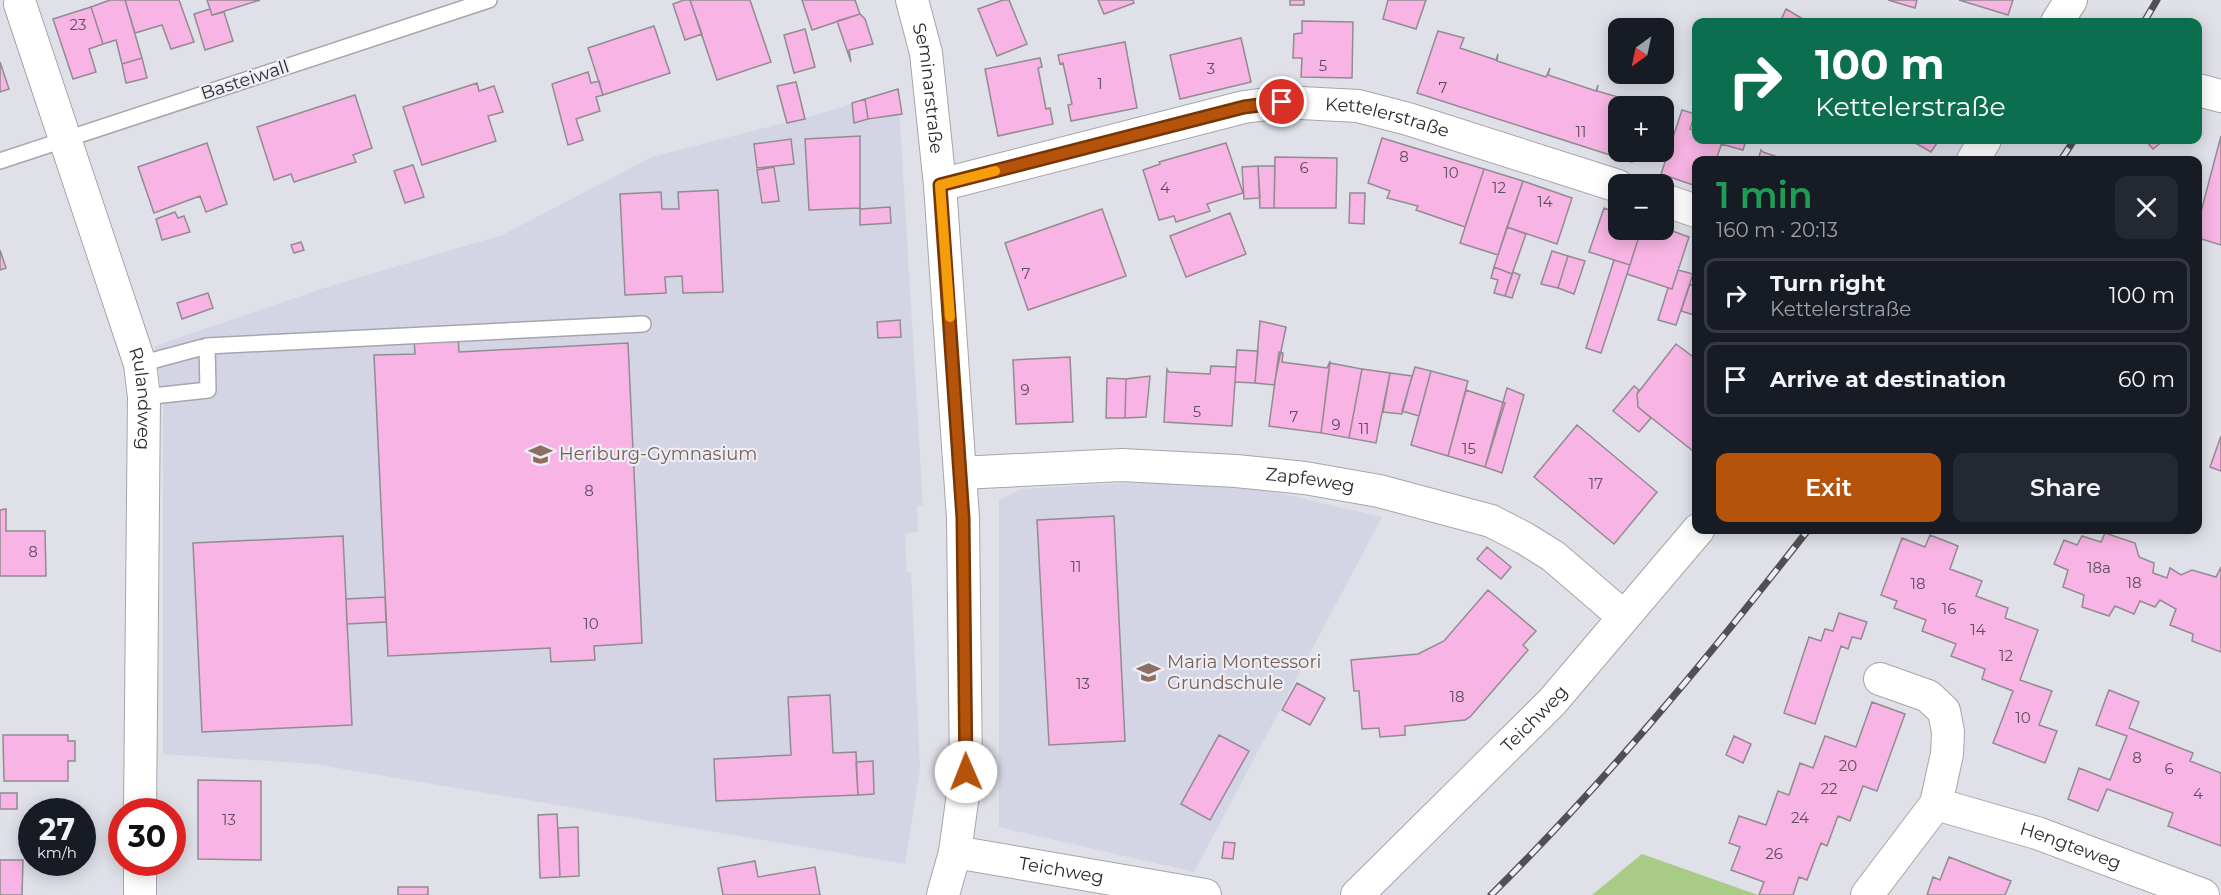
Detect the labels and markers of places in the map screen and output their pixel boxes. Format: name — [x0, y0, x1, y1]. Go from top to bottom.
pin — [1256, 76, 1307, 127]
school or university icon: Heriburg-Gymnasium — [528, 441, 554, 467]
place label: Heriburg-Gymnasium — [559, 443, 757, 465]
place label: Maria Montessori Grundschule — [1167, 651, 1321, 694]
school or university icon: Maria Montessori Grundschule — [1136, 659, 1162, 685]

